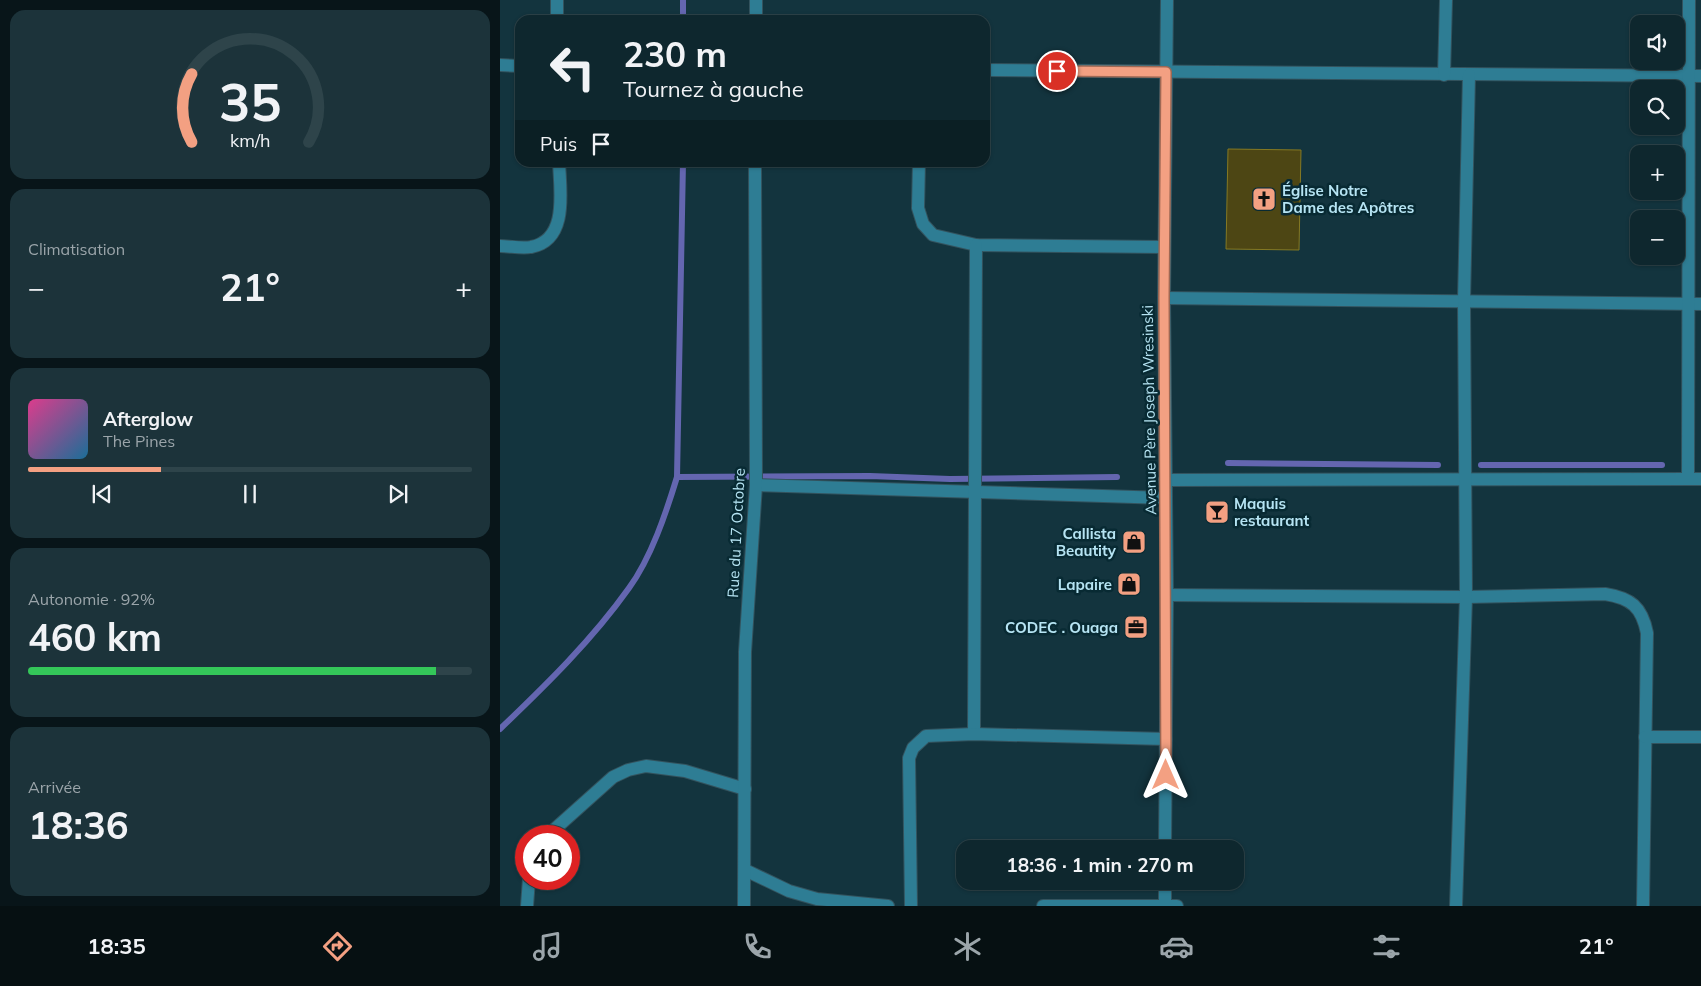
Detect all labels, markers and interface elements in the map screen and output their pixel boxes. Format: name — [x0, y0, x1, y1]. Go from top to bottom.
map controls — [1630, 15, 1685, 265]
button: sound — [1630, 15, 1685, 70]
text: 230 m — [623, 32, 727, 76]
icon: left — [540, 35, 605, 100]
pin — [1036, 50, 1078, 92]
icon: arrive — [1043, 57, 1071, 85]
text: 35 — [219, 69, 281, 134]
text: Tournez à gauche — [623, 75, 804, 103]
button: search — [1630, 80, 1685, 135]
text: km/h — [230, 129, 270, 151]
icon: arrive — [587, 130, 615, 158]
text: Puis — [540, 132, 577, 156]
button: + — [1630, 145, 1685, 200]
place label: Église Notre Dame des Apôtres — [1282, 181, 1414, 217]
church icon: Église Notre Dame des Apôtres — [1251, 186, 1277, 212]
button: − — [1630, 210, 1685, 265]
text: Climatisation — [28, 239, 125, 259]
text: 21° — [220, 263, 280, 311]
text: − — [28, 270, 45, 305]
text: + — [455, 270, 472, 305]
street label: Avenue Père Joseph Wresinski — [1138, 305, 1160, 515]
text: Afterglow — [103, 407, 193, 431]
text: The Pines — [103, 431, 175, 451]
street label: Rue du 17 Octobre — [723, 468, 749, 598]
icon: previous — [88, 480, 116, 508]
icon: pause — [236, 480, 264, 508]
icon: next — [384, 480, 412, 508]
place label: Maquis restaurant — [1234, 494, 1310, 530]
bar icon: Maquis restaurant — [1204, 499, 1230, 525]
place label: Callista Beautity — [1056, 524, 1117, 560]
shop icon: Callista Beautity — [1121, 529, 1147, 555]
shop icon: Lapaire — [1116, 571, 1142, 597]
place label: Lapaire — [1058, 575, 1112, 594]
text: Autonomie · 92% — [28, 589, 155, 609]
text: 460 km — [28, 613, 162, 661]
office icon: CODEC . Ouaga — [1123, 614, 1149, 640]
place label: CODEC . Ouaga — [1005, 618, 1118, 637]
position arrow — [1139, 748, 1191, 800]
text: Arrivée — [28, 777, 81, 797]
text: 18:36 — [28, 801, 129, 849]
speed limit sign: 40 — [515, 825, 580, 890]
text: 18:36 · 1 min · 270 m — [1006, 853, 1194, 877]
icon: directions — [320, 929, 355, 964]
icon: music — [530, 929, 565, 964]
icon: phone — [740, 929, 775, 964]
icon: climate — [950, 929, 985, 964]
icon: car — [1159, 929, 1194, 964]
icon: filters — [1369, 929, 1404, 964]
text: 18:35 — [87, 932, 146, 960]
text: 21° — [1579, 932, 1614, 960]

